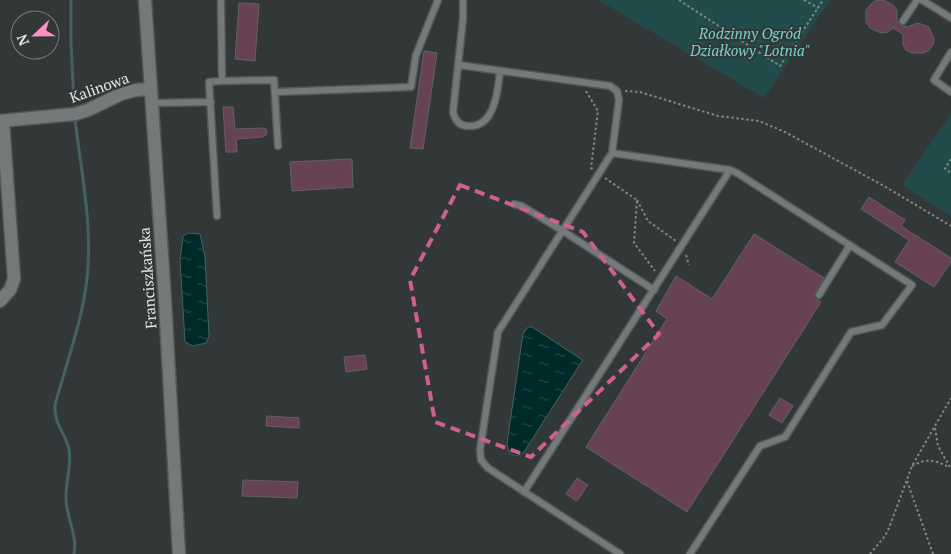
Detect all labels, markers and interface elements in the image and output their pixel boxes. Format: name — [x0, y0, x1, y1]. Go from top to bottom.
north arrow — [10, 10, 60, 60]
park label: Rodzinny Ogród Działkowy "Lotnia" — [689, 23, 810, 60]
text: N — [12, 31, 33, 49]
street label: Kalinowa — [67, 67, 132, 107]
street label: Franciszkańska — [133, 226, 161, 329]

